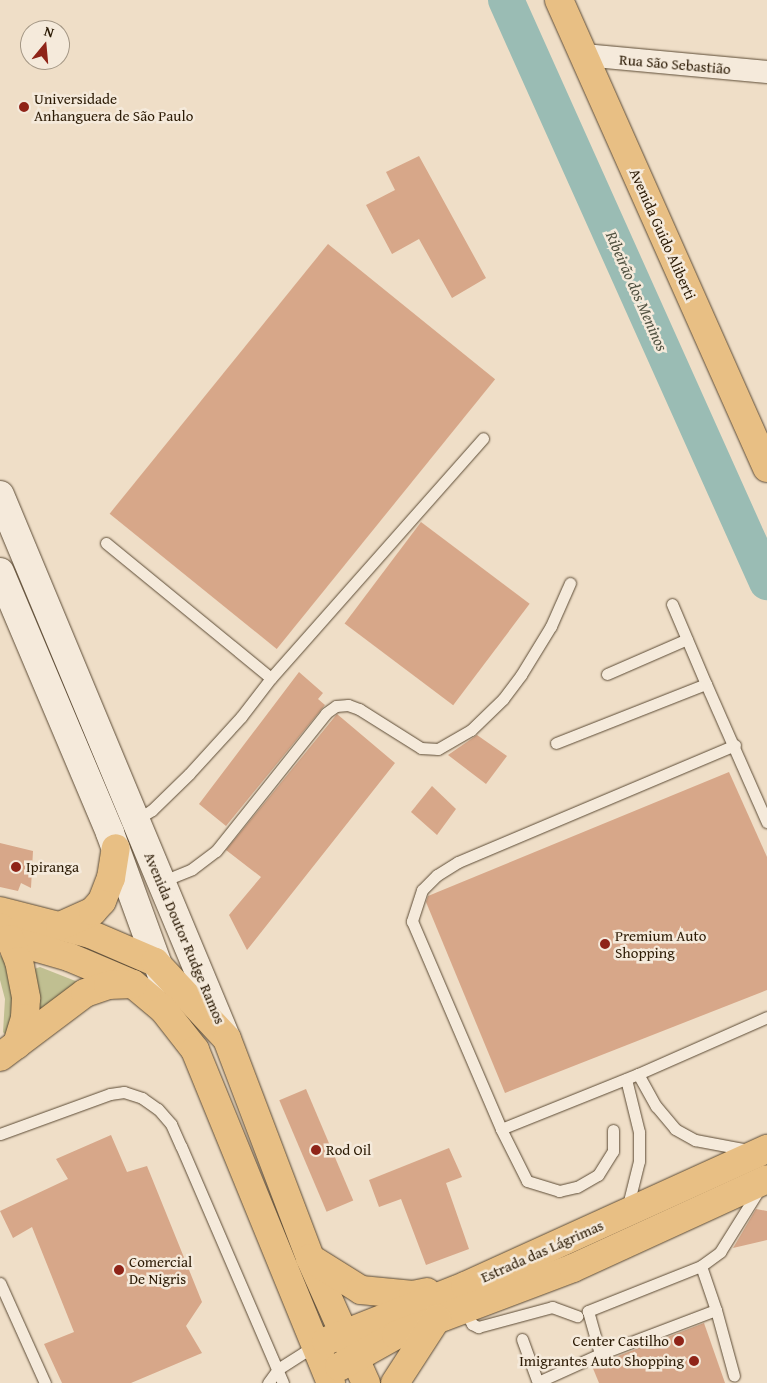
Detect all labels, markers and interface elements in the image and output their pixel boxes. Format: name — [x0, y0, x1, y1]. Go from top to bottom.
north arrow — [20, 20, 70, 70]
text: N — [42, 21, 56, 43]
street label: Rua São Sebastião — [618, 50, 732, 78]
place label: Universidade Anhanguera de São Paulo — [34, 89, 193, 124]
marker: Universidade Anhanguera de São Paulo — [18, 101, 30, 113]
street label: Avenida Guido Aliberti — [626, 166, 700, 302]
water label: Ribeirão dos Meninos — [602, 228, 672, 354]
street label: Avenida Doutor Rudge Ramos — [141, 849, 229, 1027]
place label: Ipiranga — [26, 858, 79, 876]
marker: Ipiranga — [10, 861, 22, 873]
place label: Premium Auto Shopping — [615, 926, 706, 961]
marker: Premium Auto Shopping — [599, 938, 611, 950]
place label: Rod Oil — [326, 1141, 371, 1159]
marker: Rod Oil — [310, 1144, 322, 1156]
street label: Estrada das Lágrimas — [478, 1216, 606, 1286]
place label: Comercial De Nigris — [129, 1252, 192, 1287]
marker: Comercial De Nigris — [113, 1264, 125, 1276]
place label: Center Castilho — [573, 1332, 669, 1350]
marker: Center Castilho — [673, 1335, 685, 1347]
place label: Imigrantes Auto Shopping — [519, 1352, 684, 1370]
marker: Imigrantes Auto Shopping — [688, 1355, 700, 1367]

